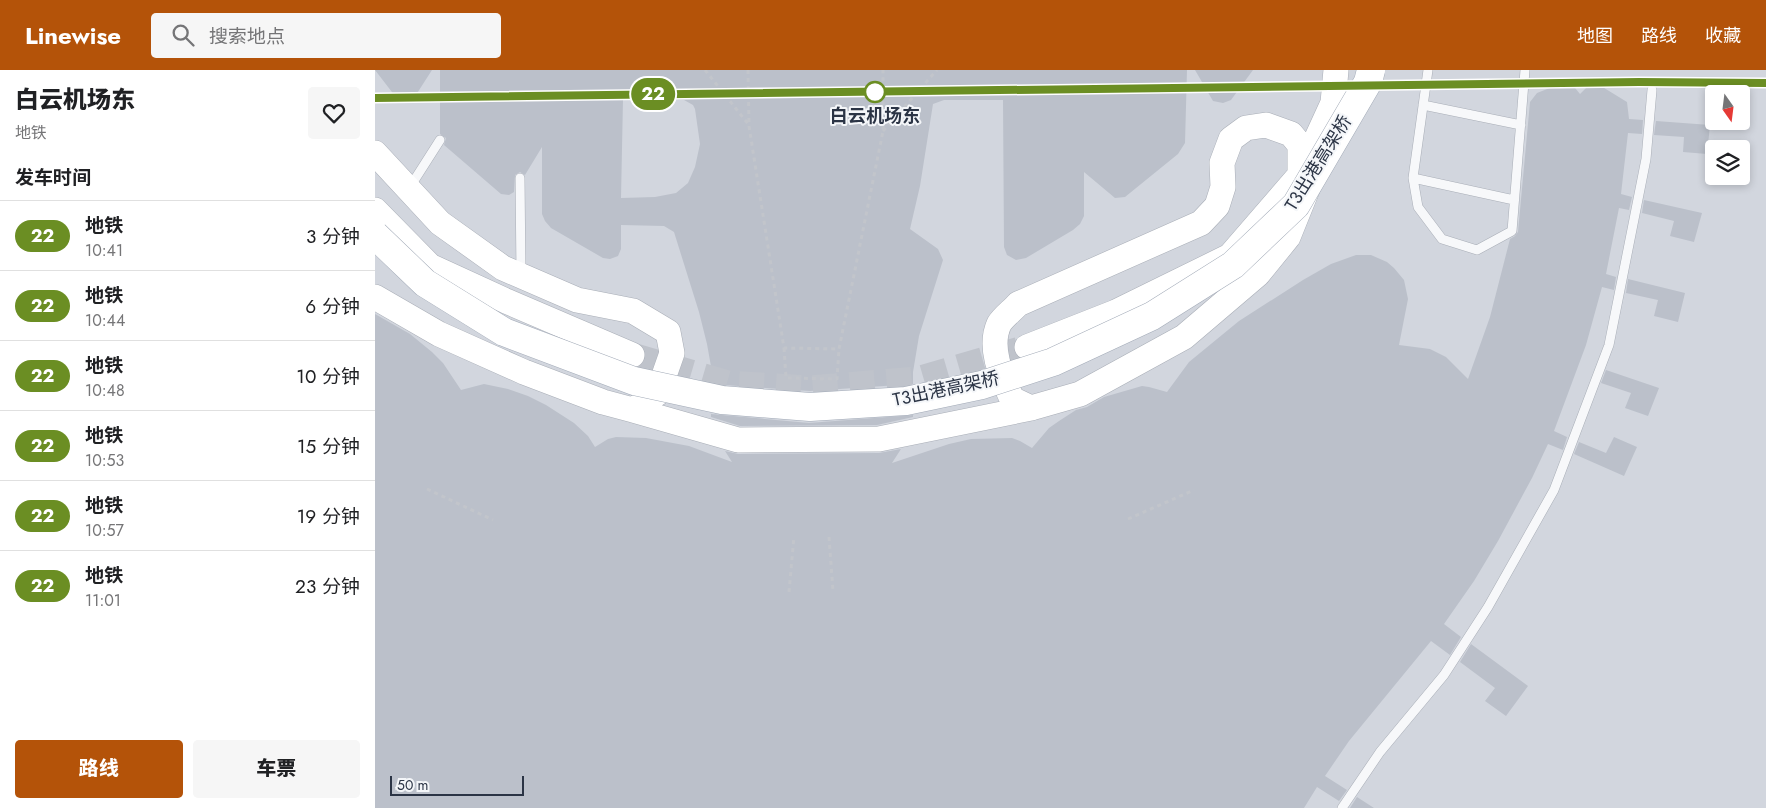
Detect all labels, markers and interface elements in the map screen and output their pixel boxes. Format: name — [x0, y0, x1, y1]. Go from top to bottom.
search box — [151, 13, 501, 58]
text: Linewise — [25, 18, 121, 53]
icon: search — [169, 21, 197, 49]
text: 搜索地点 — [209, 23, 285, 50]
text: 地图 — [1577, 23, 1613, 49]
text: 路线 — [1641, 23, 1677, 49]
text: 收藏 — [1705, 23, 1741, 49]
line badge: 22 — [631, 78, 675, 110]
text: 22 — [641, 81, 665, 107]
marker: 白云机场东 — [864, 81, 886, 103]
text: 白云机场东 — [15, 82, 135, 117]
north arrow — [1705, 85, 1750, 130]
map controls — [1705, 85, 1750, 185]
button: heart — [308, 87, 360, 139]
place label: 白云机场东 — [830, 103, 920, 129]
street label: T3出港高架桥 — [1278, 110, 1358, 216]
text: 地铁 — [15, 121, 47, 144]
button: layers — [1705, 140, 1750, 185]
text: 发车时间 — [15, 164, 91, 191]
text: 地铁 — [85, 212, 123, 239]
text: 22 — [31, 223, 54, 249]
text: 3 分钟 — [306, 223, 360, 250]
text: 10:41 — [85, 239, 123, 262]
text: 地铁 — [85, 282, 123, 309]
text: 22 — [31, 293, 54, 319]
text: 6 分钟 — [305, 293, 360, 320]
text: 10:44 — [85, 309, 125, 332]
text: 地铁 — [85, 352, 123, 379]
text: 22 — [31, 363, 54, 389]
text: 10 分钟 — [296, 363, 360, 390]
street label: T3出港高架桥 — [890, 365, 1002, 413]
text: 10:48 — [85, 379, 125, 402]
text: 地铁 — [85, 422, 123, 449]
text: 22 — [31, 433, 54, 459]
text: 15 分钟 — [297, 433, 360, 460]
text: 10:53 — [85, 449, 124, 472]
text: 地铁 — [85, 492, 123, 519]
text: 22 — [31, 503, 54, 529]
text: 19 分钟 — [297, 503, 360, 530]
text: 10:57 — [85, 519, 124, 542]
text: 地铁 — [85, 562, 123, 589]
text: 22 — [31, 573, 54, 599]
text: 23 分钟 — [295, 573, 360, 600]
text: 11:01 — [85, 589, 121, 612]
button: 路线 — [15, 740, 183, 798]
button: 车票 — [193, 740, 360, 798]
scale bar — [390, 773, 524, 796]
text: 50 m — [397, 775, 428, 795]

